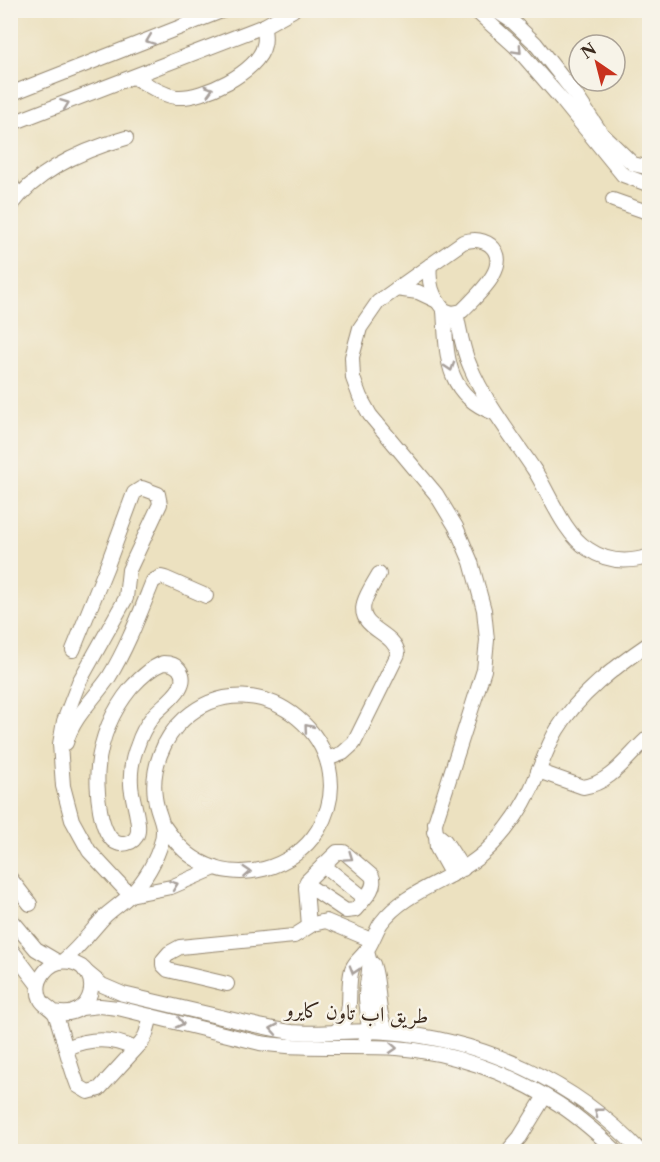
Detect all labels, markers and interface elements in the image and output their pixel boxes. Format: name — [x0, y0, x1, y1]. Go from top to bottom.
one-way arrow — [145, 32, 155, 45]
north arrow — [567, 33, 627, 93]
text: N — [577, 38, 600, 63]
one-way arrow — [511, 43, 522, 54]
one-way arrow — [203, 85, 213, 97]
one-way arrow — [59, 98, 70, 111]
one-way arrow — [443, 362, 455, 372]
one-way arrow — [305, 724, 316, 735]
one-way arrow — [342, 850, 353, 861]
one-way arrow — [243, 865, 252, 878]
one-way arrow — [168, 880, 178, 893]
one-way arrow — [349, 964, 361, 975]
street label: طريق اب تاون كايرو — [283, 996, 429, 1030]
one-way arrow — [174, 1016, 184, 1029]
one-way arrow — [270, 1023, 280, 1036]
one-way arrow — [388, 1042, 397, 1055]
one-way arrow — [594, 1109, 605, 1120]

